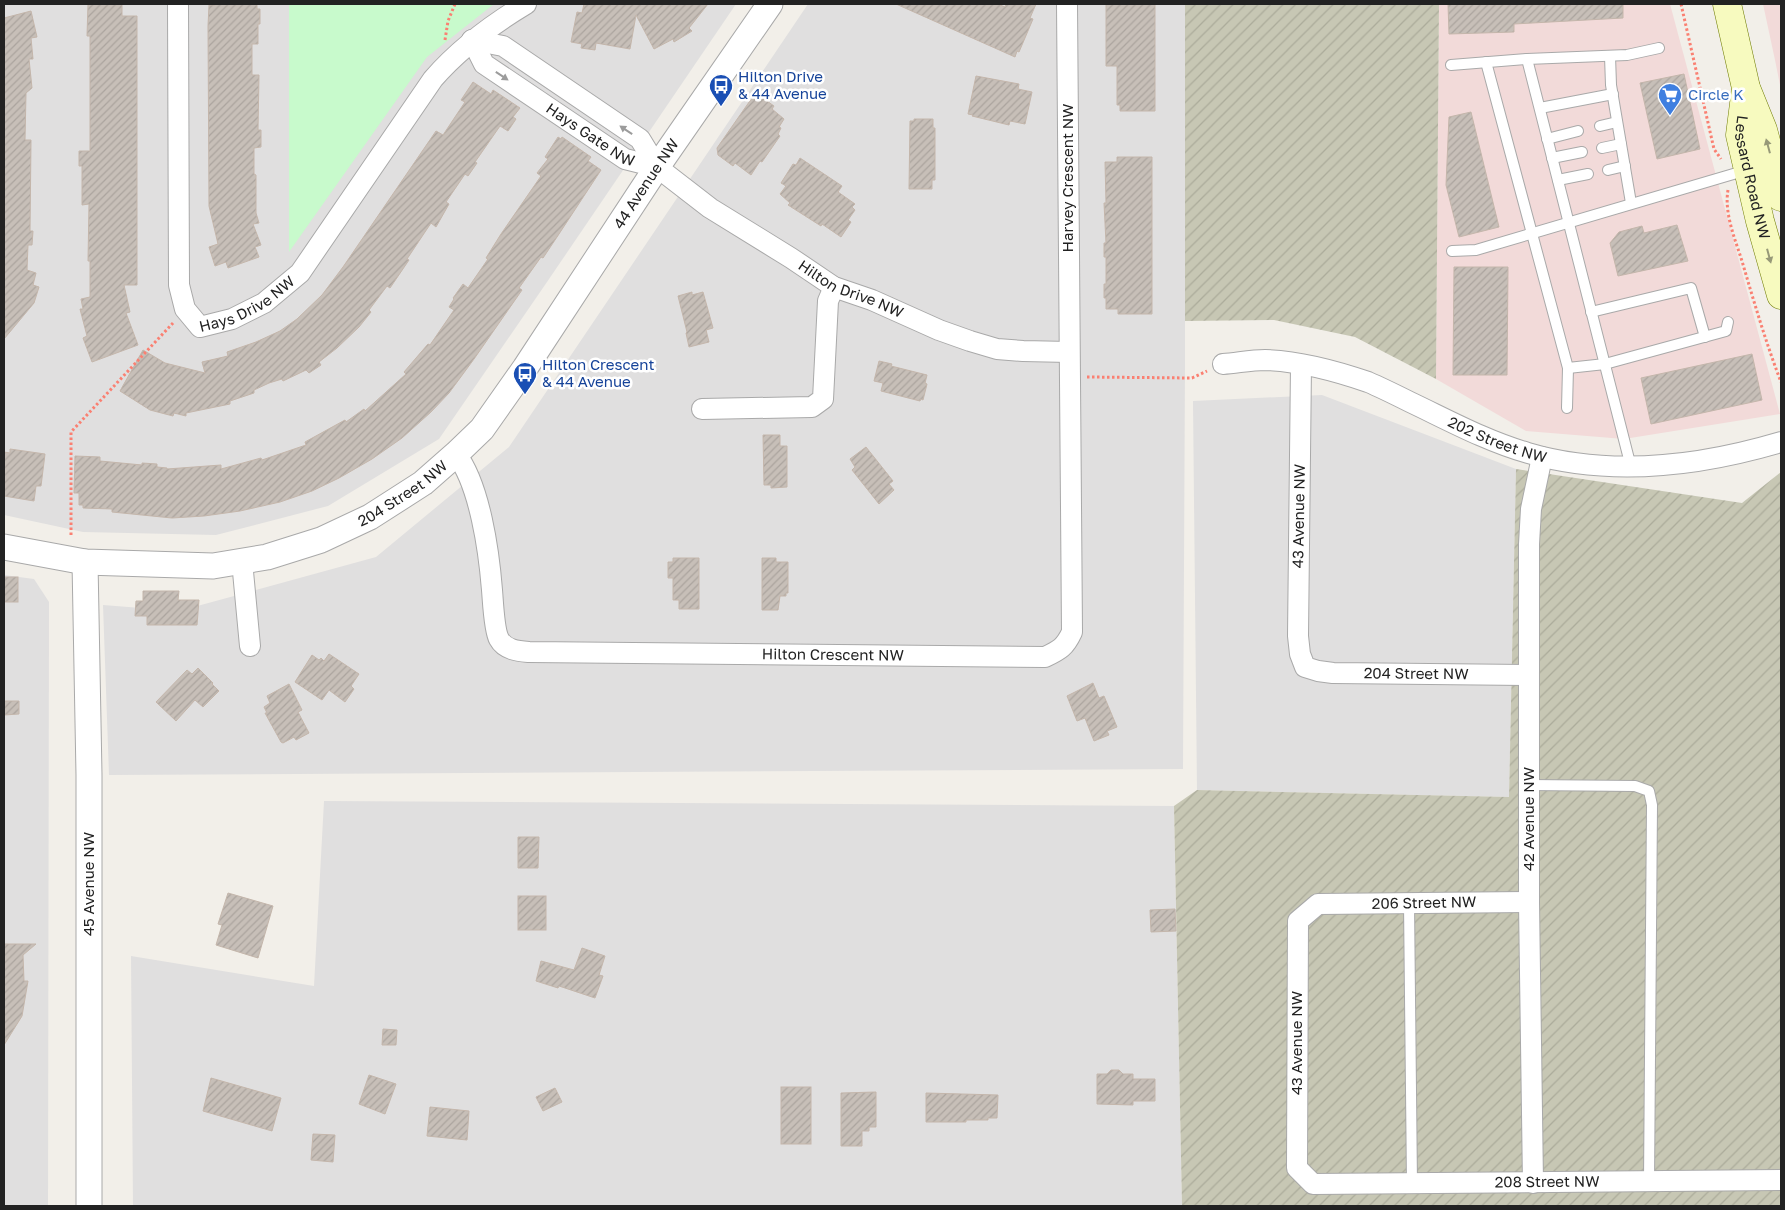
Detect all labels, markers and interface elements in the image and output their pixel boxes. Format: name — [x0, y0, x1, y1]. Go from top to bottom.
place label: Hilton Drive & 44 Avenue — [738, 67, 827, 102]
one-way arrow — [496, 71, 509, 81]
bus stop icon: Hilton Drive & 44 Avenue — [708, 73, 734, 107]
supermarket icon: Circle K — [1657, 82, 1683, 116]
place label: Circle K — [1688, 85, 1744, 103]
street label: Hays Gate NW — [543, 99, 637, 169]
street label: Harvey Crescent NW — [1058, 104, 1076, 252]
street label: Lessard Road NW — [1732, 114, 1775, 241]
one-way arrow — [619, 125, 633, 135]
street label: 44 Avenue NW — [609, 135, 682, 232]
one-way arrow — [1764, 139, 1772, 154]
one-way arrow — [1765, 248, 1773, 263]
street label: Hilton Drive NW — [795, 256, 906, 321]
street label: Hays Drive NW — [197, 271, 298, 335]
place label: Hilton Crescent & 44 Avenue — [542, 355, 654, 390]
bus stop icon: Hilton Crescent & 44 Avenue — [512, 361, 538, 395]
street label: 202 Street NW — [1445, 412, 1549, 466]
street label: 204 Street NW — [355, 456, 451, 530]
street label: 43 Avenue NW — [1288, 464, 1308, 568]
street label: Hilton Crescent NW — [762, 644, 904, 664]
street label: 204 Street NW — [1364, 663, 1469, 682]
street label: 42 Avenue NW — [1519, 767, 1537, 871]
street label: 45 Avenue NW — [79, 832, 97, 936]
street label: 206 Street NW — [1371, 892, 1477, 912]
street label: 43 Avenue NW — [1287, 991, 1305, 1095]
street label: 208 Street NW — [1495, 1172, 1600, 1190]

